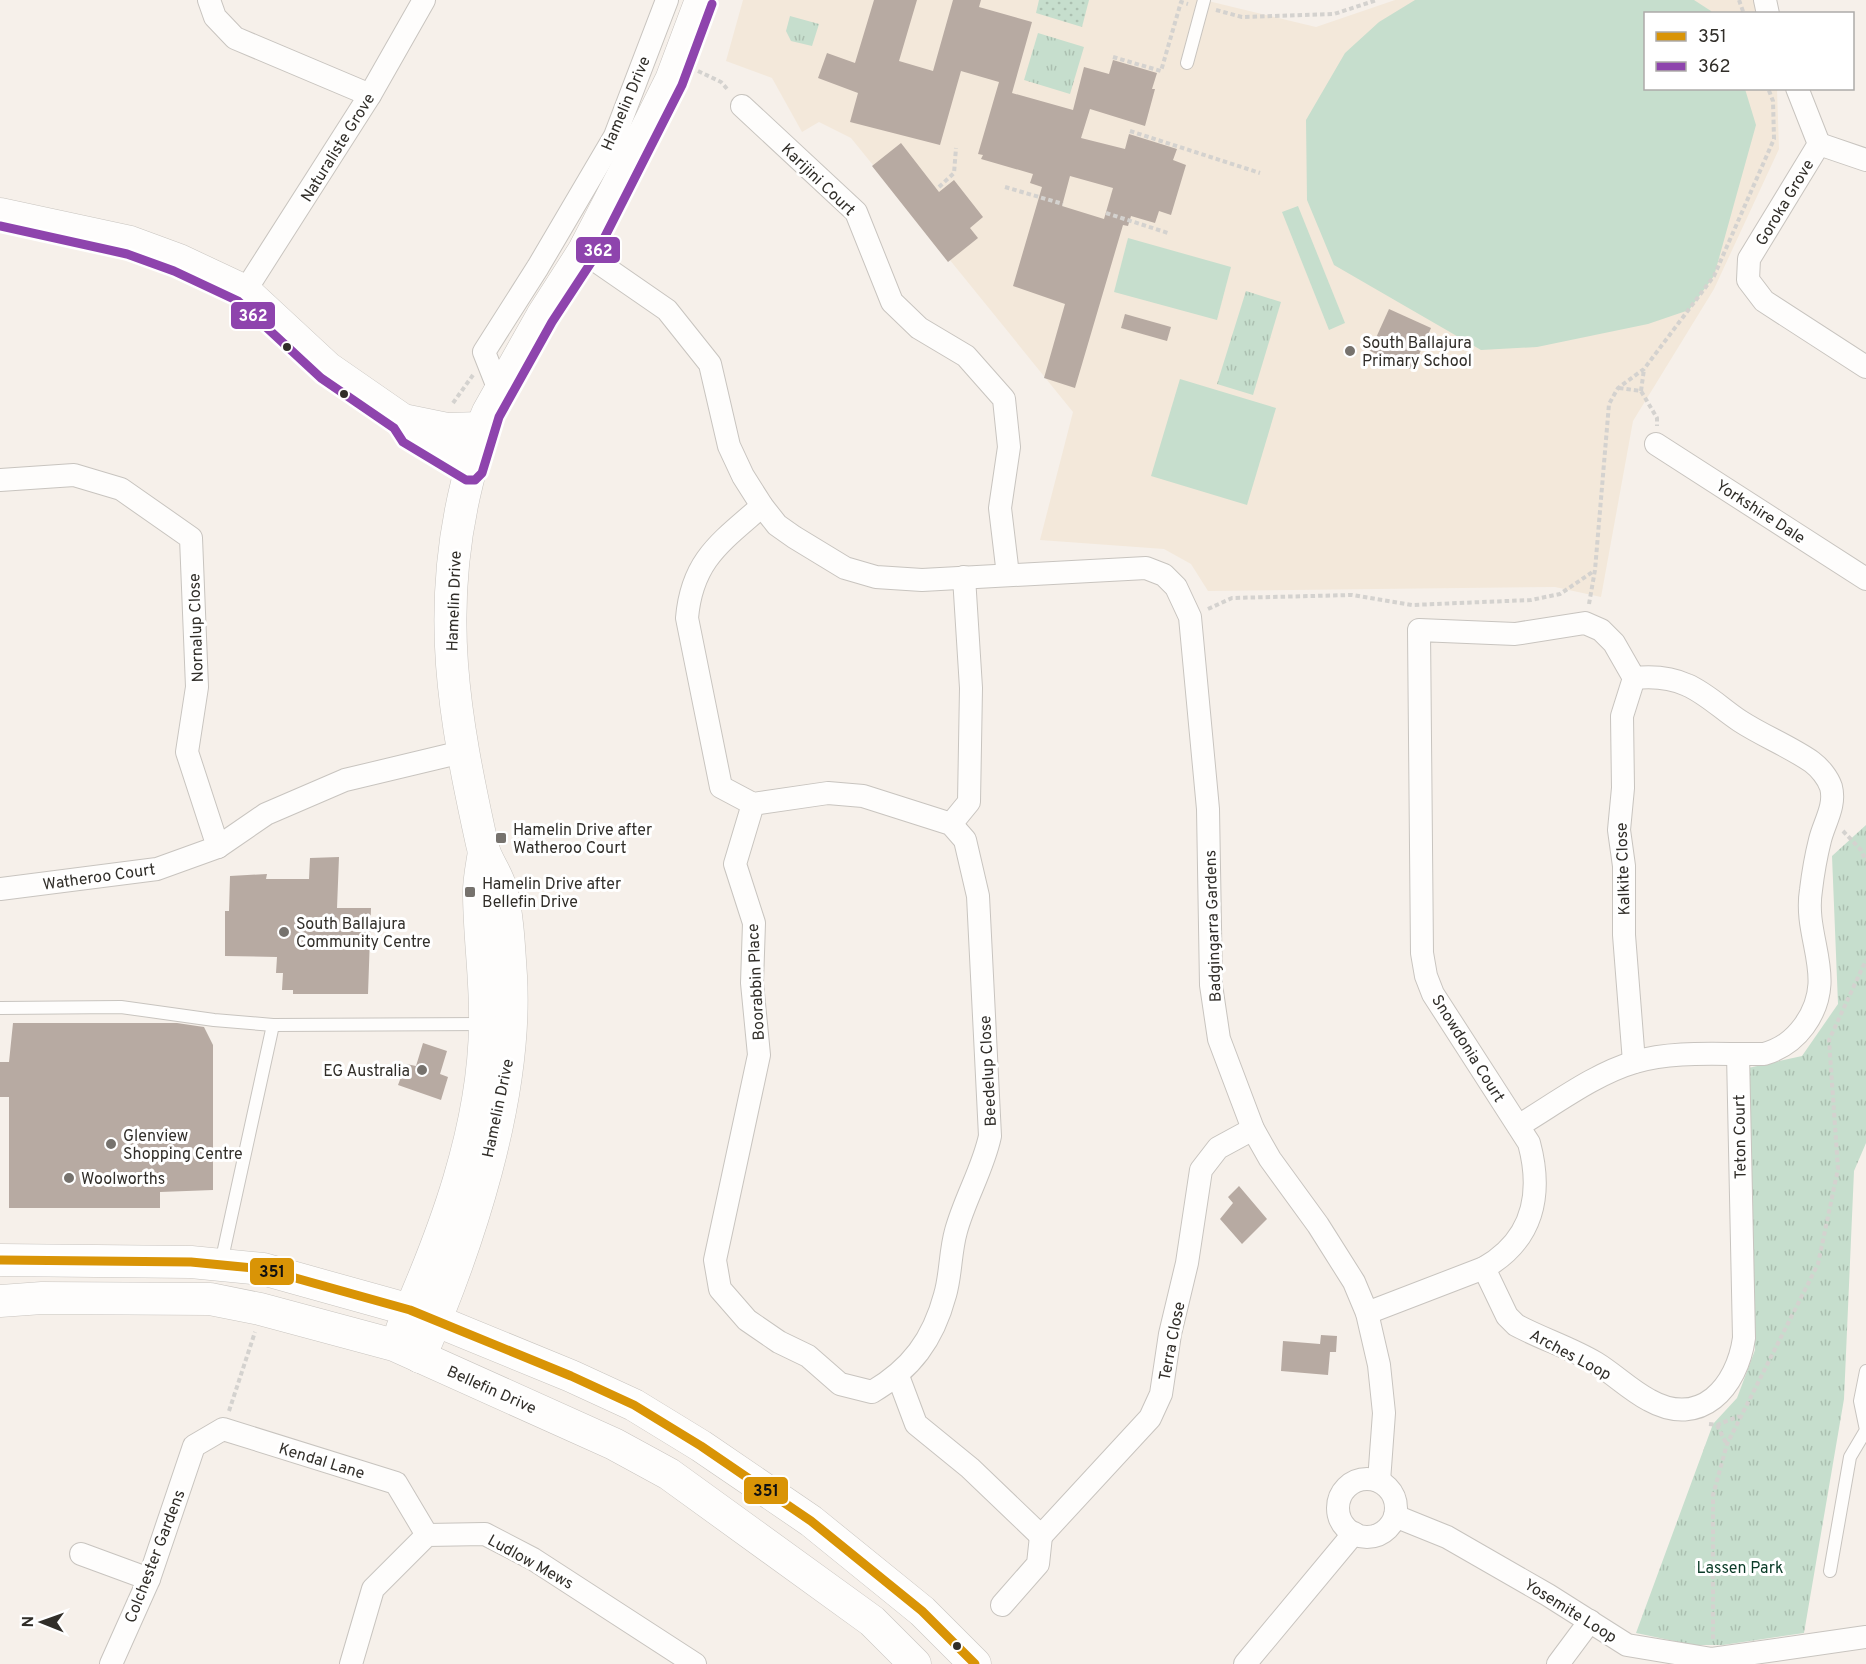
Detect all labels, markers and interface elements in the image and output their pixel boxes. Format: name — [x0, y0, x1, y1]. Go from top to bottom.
legend — [1644, 12, 1854, 90]
text: 351 — [1698, 26, 1727, 49]
street label: Hamelin Drive — [598, 54, 656, 154]
text: 362 — [1698, 56, 1731, 79]
street label: Naturaliste Grove — [297, 90, 380, 206]
street label: Karijini Court — [776, 140, 859, 221]
street label: Goroka Grove — [1752, 156, 1819, 250]
line badge: 362 — [575, 236, 621, 264]
text: 362 — [583, 242, 613, 262]
line badge: 362 — [230, 301, 276, 330]
text: 362 — [238, 307, 268, 327]
place label: South Ballajura Primary School — [1362, 334, 1472, 372]
unlabelled marker — [281, 341, 293, 353]
marker: South Ballajura Primary School — [1343, 344, 1357, 358]
unlabelled marker — [338, 388, 350, 400]
street label: Yorkshire Dale — [1711, 476, 1808, 549]
street label: Hamelin Drive — [443, 550, 467, 652]
street label: Nornalup Close — [185, 573, 209, 683]
place label: Hamelin Drive after Watheroo Court — [513, 821, 652, 859]
street label: Kalkite Close — [1612, 822, 1636, 916]
marker: Hamelin Drive after Watheroo Court — [494, 831, 508, 845]
street label: Badgingarra Gardens — [1201, 849, 1227, 1002]
street label: Watheroo Court — [42, 860, 157, 896]
place label: Hamelin Drive after Bellefin Drive — [482, 875, 621, 913]
marker: Hamelin Drive after Bellefin Drive — [463, 885, 477, 899]
place label: South Ballajura Community Centre — [296, 915, 431, 953]
street label: Boorabbin Place — [744, 923, 770, 1041]
marker: South Ballajura Community Centre — [277, 925, 291, 939]
street label: Snowdonia Court — [1426, 992, 1508, 1107]
street label: Beedelup Close — [976, 1015, 1002, 1127]
street label: Hamelin Drive — [479, 1057, 519, 1160]
place label: EG Australia — [323, 1062, 410, 1082]
marker: EG Australia — [415, 1063, 429, 1077]
street label: Teton Court — [1730, 1094, 1752, 1180]
place label: Glenview Shopping Centre — [123, 1127, 243, 1165]
marker: Glenview Shopping Centre — [104, 1137, 118, 1151]
place label: Woolworths — [81, 1170, 165, 1190]
marker: Woolworths — [62, 1171, 76, 1185]
line badge: 351 — [249, 1257, 295, 1286]
text: 351 — [259, 1263, 285, 1283]
street label: Terra Close — [1155, 1300, 1190, 1383]
street label: Arches Loop — [1526, 1326, 1614, 1386]
street label: Bellefin Drive — [443, 1362, 539, 1419]
street label: Kendal Lane — [276, 1439, 367, 1484]
line badge: 351 — [743, 1476, 789, 1505]
text: 351 — [753, 1482, 779, 1502]
street label: Colchester Gardens — [121, 1487, 190, 1626]
street label: Ludlow Mews — [484, 1531, 577, 1595]
park label: Lassen Park — [1697, 1559, 1783, 1579]
street label: Yosemite Loop — [1520, 1575, 1620, 1648]
north arrow — [12, 1592, 72, 1652]
text: N — [19, 1616, 39, 1628]
unlabelled marker — [951, 1640, 963, 1652]

